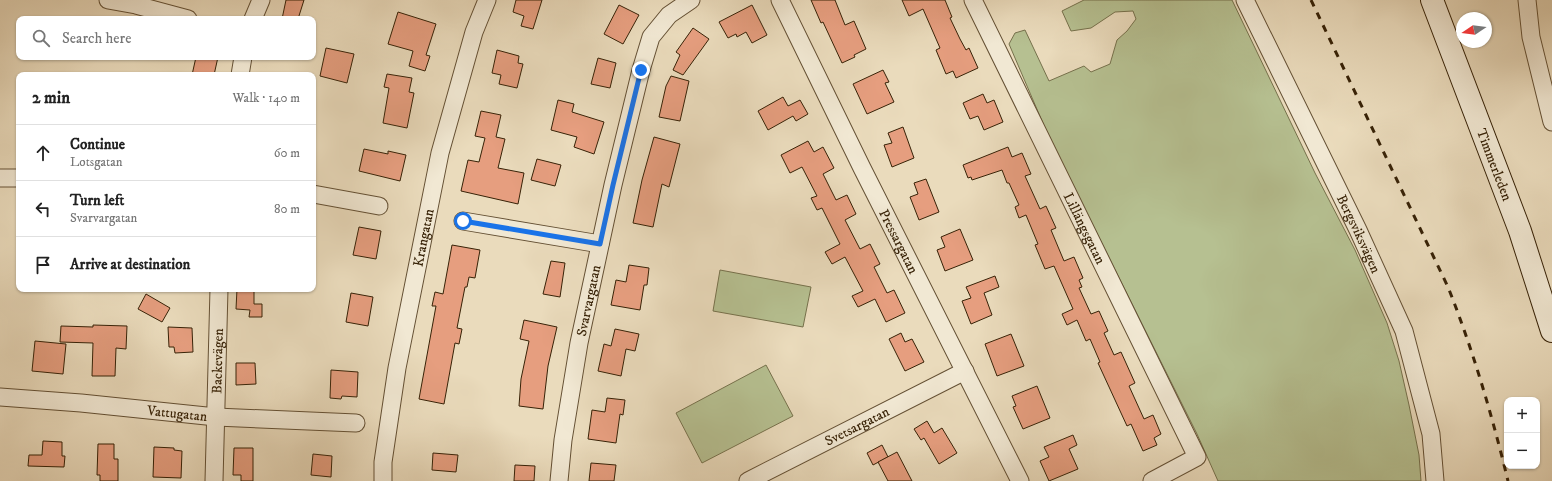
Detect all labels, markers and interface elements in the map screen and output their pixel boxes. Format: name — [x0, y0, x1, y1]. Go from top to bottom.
north arrow — [1456, 12, 1492, 48]
search box — [16, 16, 316, 60]
icon: search — [30, 27, 52, 49]
text: Search here — [62, 29, 131, 48]
route end — [632, 61, 650, 79]
text: 2 min — [32, 87, 70, 109]
text: Walk · 140 m — [232, 90, 300, 106]
street label: Timmerleden — [1472, 126, 1516, 204]
text: Continue — [70, 135, 125, 154]
icon: ahead — [32, 142, 54, 164]
text: 60 m — [274, 145, 300, 161]
text: Lotsgatan — [70, 154, 123, 170]
street label: Lillängsgatan — [1059, 190, 1109, 268]
text: Turn left — [70, 191, 124, 210]
street label: Bergsviksvägen — [1332, 192, 1385, 277]
icon: left — [32, 198, 54, 220]
text: 80 m — [274, 201, 300, 217]
street label: Pressargatan — [874, 206, 922, 278]
street label: Krangatan — [409, 207, 439, 268]
text: Svarvargatan — [70, 210, 137, 226]
route start — [454, 212, 472, 230]
icon: arrive — [32, 254, 54, 276]
text: Arrive at destination — [70, 255, 190, 274]
street label: Svarvargatan — [573, 263, 606, 338]
street label: Backevägen — [208, 327, 228, 394]
map controls — [1504, 397, 1540, 469]
button: + — [1504, 397, 1540, 433]
street label: Vattugatan — [145, 402, 209, 426]
street label: Svetsargatan — [822, 403, 893, 451]
button: − — [1504, 433, 1540, 469]

